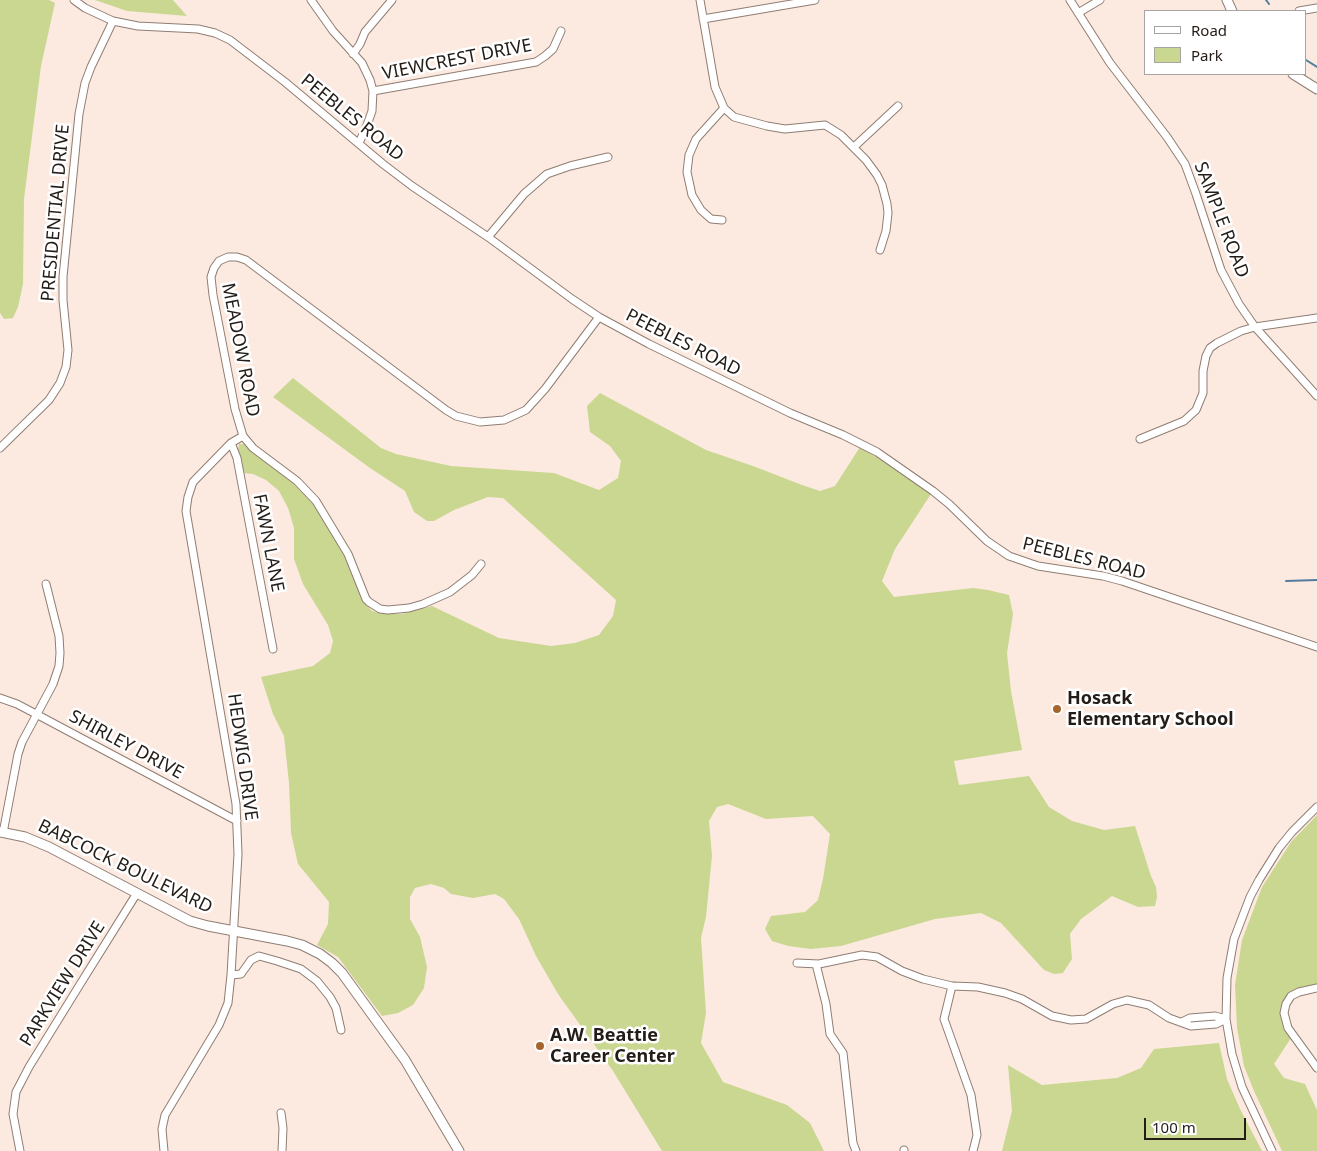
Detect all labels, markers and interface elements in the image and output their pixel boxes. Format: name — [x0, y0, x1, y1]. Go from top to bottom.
legend — [1144, 10, 1307, 75]
text: Road — [1191, 20, 1227, 40]
street label: VIEWCREST DRIVE — [380, 35, 534, 85]
text: Park — [1191, 45, 1223, 65]
street label: PEEBLES ROAD — [296, 70, 408, 166]
street label: PRESIDENTIAL DRIVE — [37, 123, 75, 303]
street label: SAMPLE ROAD — [1189, 159, 1253, 281]
street label: MEADOW ROAD — [216, 281, 264, 419]
street label: PEEBLES ROAD — [622, 305, 744, 381]
street label: FAWN LANE — [248, 492, 288, 594]
street label: PEEBLES ROAD — [1020, 533, 1148, 585]
place label: Hosack Elementary School — [1067, 688, 1234, 731]
street label: HEDWIG DRIVE — [222, 692, 262, 822]
marker: Hosack Elementary School — [1051, 703, 1063, 715]
street label: SHIRLEY DRIVE — [65, 706, 187, 784]
street label: BABCOCK BOULEVARD — [34, 815, 216, 919]
street label: PARKVIEW DRIVE — [16, 917, 110, 1051]
place label: A.W. Beattie Career Center — [550, 1025, 675, 1068]
marker: A.W. Beattie Career Center — [534, 1040, 546, 1052]
scale bar — [1147, 1108, 1250, 1140]
text: 100 m — [1152, 1117, 1196, 1137]

